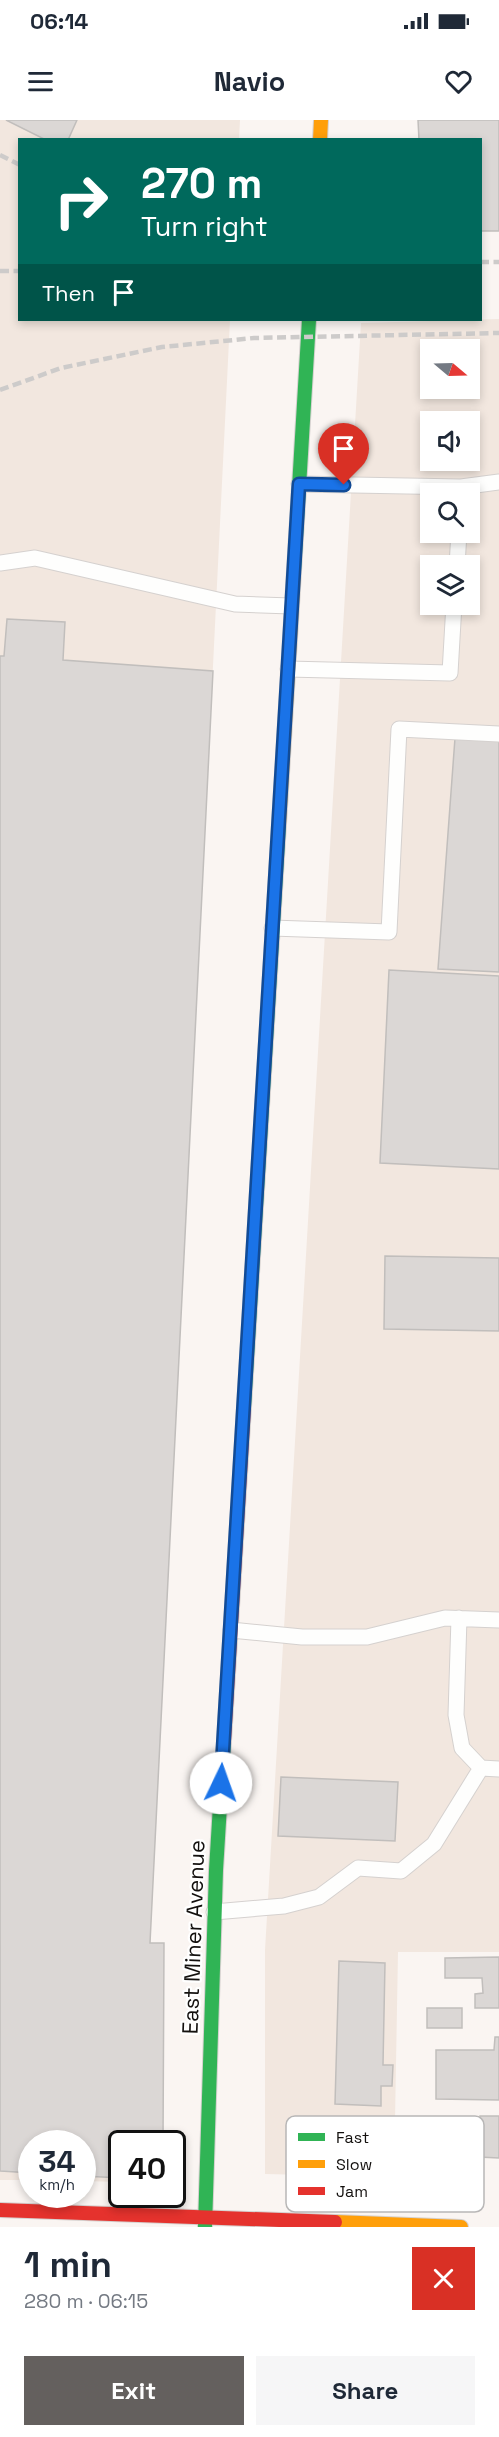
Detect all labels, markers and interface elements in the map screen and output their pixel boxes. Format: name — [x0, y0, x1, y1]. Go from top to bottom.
text: 06:14 — [30, 7, 88, 35]
text: Navio — [214, 64, 285, 99]
icon: menu — [24, 65, 57, 98]
icon: heart — [442, 65, 475, 98]
text: 270 m — [141, 157, 262, 210]
icon: right — [42, 162, 120, 240]
text: Turn right — [141, 209, 268, 244]
icon: arrive — [107, 276, 140, 309]
text: Then — [42, 279, 95, 307]
north arrow — [420, 339, 480, 399]
map controls — [420, 339, 480, 615]
button: sound — [420, 411, 480, 471]
pin — [318, 423, 369, 485]
icon: arrive — [327, 432, 360, 465]
button: search — [420, 483, 480, 543]
button: layers — [420, 555, 480, 615]
position arrow — [189, 1751, 253, 1815]
street label: East Miner Avenue — [176, 1839, 210, 2035]
legend — [286, 2116, 484, 2212]
text: Fast — [336, 2127, 369, 2148]
speed limit sign: 40 — [108, 2130, 186, 2208]
text: 34 — [38, 2142, 76, 2181]
text: Slow — [336, 2154, 372, 2175]
text: km/h — [39, 2175, 75, 2194]
text: Jam — [336, 2181, 368, 2202]
text: 1 min — [24, 2242, 112, 2288]
button: close — [412, 2247, 475, 2310]
text: 280 m · 06:15 — [24, 2288, 148, 2314]
button: Exit — [24, 2356, 244, 2425]
button: Share — [256, 2356, 475, 2425]

